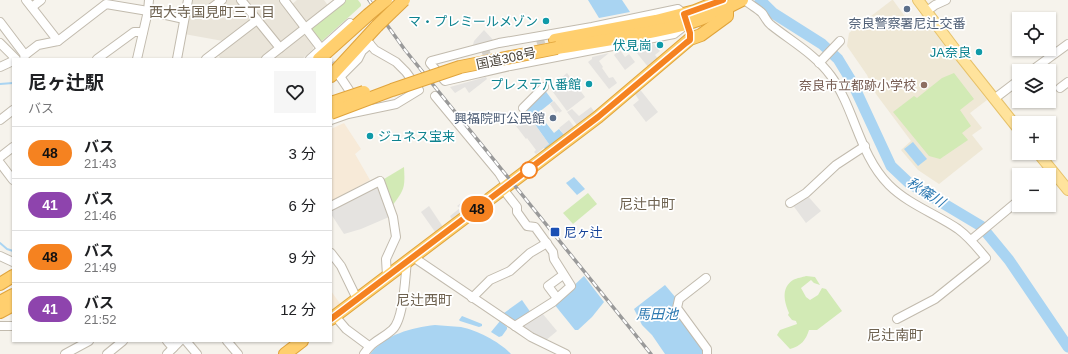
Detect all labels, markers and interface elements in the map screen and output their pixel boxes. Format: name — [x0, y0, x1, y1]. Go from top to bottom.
district label: 西大寺国見町三丁目 — [149, 4, 275, 20]
marker: 奈良警察署尼辻交番 — [902, 4, 912, 14]
map controls — [1012, 12, 1056, 212]
button: locate — [1012, 12, 1056, 56]
place label: マ・プレミールメゾン — [408, 14, 538, 29]
marker: マ・プレミールメゾン — [541, 16, 551, 26]
place label: 奈良警察署尼辻交番 — [848, 16, 966, 31]
place label: 伏見崗 — [613, 38, 652, 53]
marker: 伏見崗 — [655, 40, 665, 50]
street label: 国道308号 — [475, 45, 537, 72]
place label: JA奈良 — [930, 45, 971, 60]
marker: JA奈良 — [974, 47, 984, 57]
button: layers — [1012, 64, 1056, 108]
button: heart — [274, 71, 316, 113]
text: 尼ヶ辻駅 — [28, 72, 104, 93]
place label: プレステ八番館 — [490, 77, 581, 92]
place label: 奈良市立都跡小学校 — [799, 78, 916, 93]
marker: プレステ八番館 — [584, 79, 594, 89]
marker: 奈良市立都跡小学校 — [919, 80, 929, 90]
text: バス — [28, 101, 54, 116]
place label: 興福院町公民館 — [454, 111, 545, 126]
marker: 興福院町公民館 — [548, 113, 558, 123]
button: + — [1012, 116, 1056, 160]
place label: ジュネス宝来 — [378, 129, 455, 144]
marker: ジュネス宝来 — [365, 131, 375, 141]
text: バス — [84, 138, 114, 155]
text: 48 — [42, 145, 58, 161]
text: 3 分 — [288, 145, 316, 162]
text: 21:43 — [84, 156, 117, 171]
unlabelled marker — [520, 161, 538, 179]
button: − — [1012, 168, 1056, 212]
water label: 秋篠川 — [904, 174, 950, 211]
text: バス — [84, 190, 114, 207]
line badge: 48 — [459, 196, 495, 222]
district label: 尼辻中町 — [619, 196, 675, 212]
text: 41 — [42, 197, 58, 213]
text: 6 分 — [288, 197, 316, 214]
text: 48 — [469, 201, 485, 217]
text: 21:46 — [84, 208, 117, 223]
place label: 尼ヶ辻 — [564, 225, 603, 240]
marker: 尼ヶ辻 — [549, 226, 561, 238]
text: バス — [84, 242, 114, 259]
text: 48 — [42, 249, 58, 265]
text: 9 分 — [288, 249, 316, 266]
text: 21:49 — [84, 260, 117, 275]
district label: 尼辻西町 — [396, 292, 452, 308]
text: バス — [84, 294, 114, 311]
text: 41 — [42, 301, 58, 317]
text: 12 分 — [280, 301, 316, 318]
water label: 馬田池 — [636, 306, 680, 322]
text: 21:52 — [84, 312, 117, 327]
district label: 尼辻南町 — [867, 327, 923, 343]

